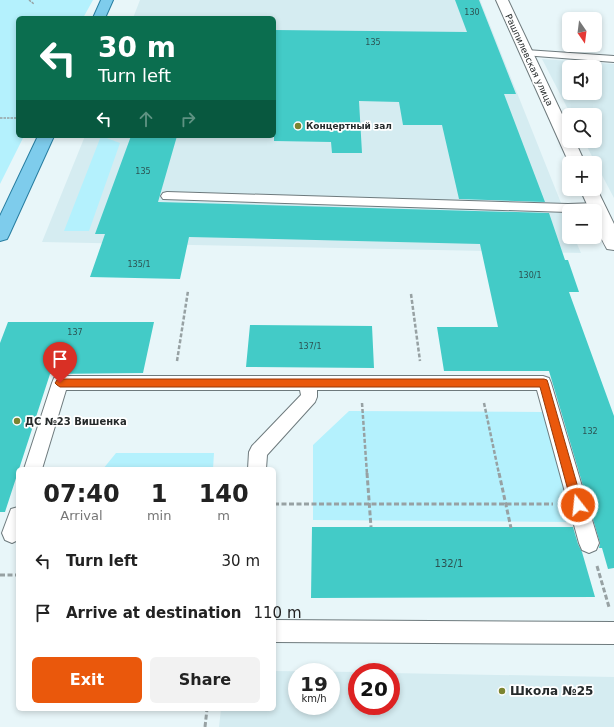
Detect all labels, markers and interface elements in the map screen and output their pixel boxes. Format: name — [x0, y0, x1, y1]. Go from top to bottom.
house number: 130 — [464, 8, 480, 17]
street label: Рашпилевская улица — [503, 12, 555, 108]
north arrow — [562, 12, 602, 52]
map controls — [562, 12, 602, 244]
text: 30 m — [98, 31, 176, 64]
icon: left — [32, 32, 84, 84]
house number: 135 — [365, 38, 381, 47]
button: sound — [562, 60, 602, 100]
text: Turn left — [98, 65, 171, 86]
icon: left — [93, 108, 115, 130]
icon: ahead — [135, 108, 157, 130]
icon: right — [177, 108, 199, 130]
button: search — [562, 108, 602, 148]
marker: Концертный зал — [293, 121, 303, 131]
place label: Концертный зал — [306, 121, 392, 131]
button: + — [562, 156, 602, 196]
house number: 135 — [135, 167, 151, 176]
button: − — [562, 204, 602, 244]
house number: 135/1 — [127, 260, 151, 269]
house number: 130/1 — [518, 271, 542, 280]
house number: 137 — [67, 328, 83, 337]
pin — [43, 342, 77, 383]
house number: 137/1 — [298, 342, 322, 351]
icon: arrive — [49, 348, 71, 370]
marker: ДС №23 Вишенка — [12, 416, 22, 426]
place label: ДС №23 Вишенка — [25, 416, 127, 427]
house number: 132 — [582, 427, 598, 436]
text: 07:40 — [43, 480, 120, 508]
text: 1 — [151, 480, 167, 508]
text: 140 — [199, 480, 249, 508]
position arrow — [557, 484, 599, 526]
text: Arrival — [60, 508, 103, 523]
text: min — [147, 508, 171, 523]
text: m — [217, 508, 230, 523]
icon: left — [32, 550, 54, 572]
text: Turn left — [66, 552, 138, 570]
text: 30 m — [222, 552, 260, 570]
house number: 132/1 — [435, 558, 463, 569]
icon: arrive — [32, 602, 54, 624]
text: Arrive at destination — [66, 604, 241, 622]
text: 110 m — [253, 604, 302, 622]
button: Exit — [32, 657, 142, 703]
button: Share — [150, 657, 260, 703]
speed limit sign: 20 — [348, 663, 400, 715]
text: 19 — [300, 672, 328, 696]
place label: Школа №25 — [510, 684, 593, 698]
marker: Школа №25 — [497, 686, 507, 696]
text: km/h — [301, 693, 327, 704]

